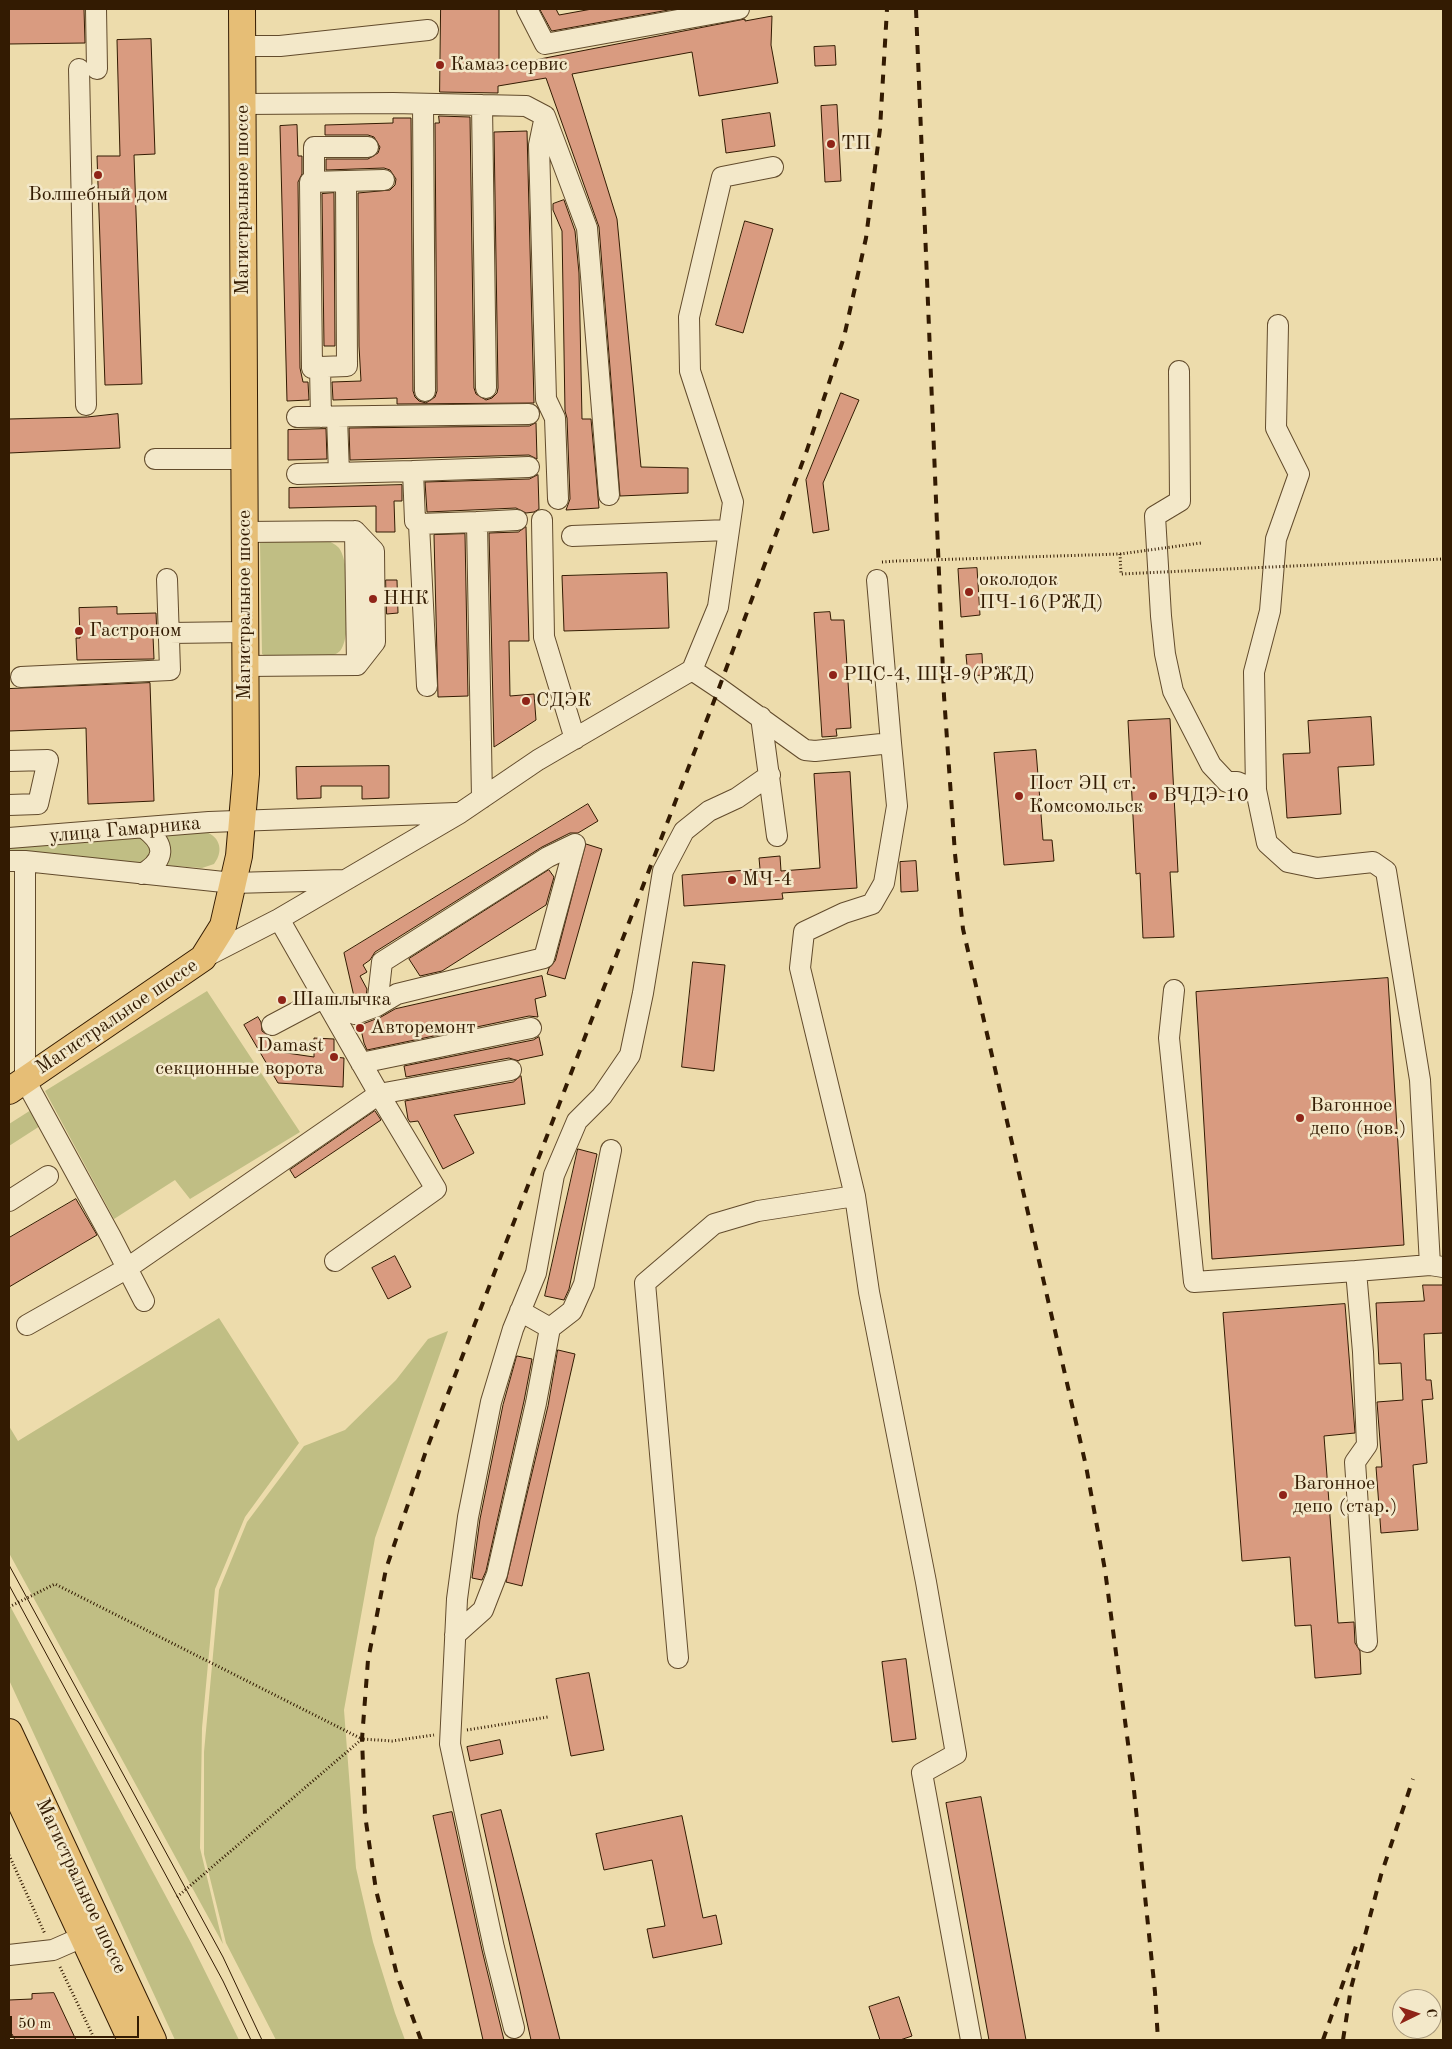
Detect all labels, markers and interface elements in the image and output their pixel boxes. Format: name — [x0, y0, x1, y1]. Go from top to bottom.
place label: Камаз сервис — [450, 53, 567, 77]
marker: Камаз сервис — [434, 59, 446, 71]
street label: Магистральное шоссе — [231, 105, 255, 295]
place label: ТП — [841, 132, 871, 156]
marker: ТП — [825, 138, 837, 150]
marker: Волшебный дом — [92, 169, 104, 181]
place label: Волшебный дом — [28, 183, 168, 207]
street label: Магистральное шоссе — [233, 510, 257, 700]
place label: околодок ПЧ-16(РЖД) — [979, 568, 1103, 615]
marker: околодок ПЧ-16(РЖД) — [963, 586, 975, 598]
place label: ННК — [383, 587, 429, 611]
marker: ННК — [367, 593, 379, 605]
place label: Гастроном — [89, 619, 182, 643]
marker: Гастроном — [73, 625, 85, 637]
place label: РЦС-4, ШЧ-9(РЖД) — [843, 663, 1035, 687]
marker: РЦС-4, ШЧ-9(РЖД) — [827, 669, 839, 681]
place label: СДЭК — [536, 689, 592, 713]
marker: СДЭК — [520, 695, 532, 707]
place label: Пост ЭЦ ст. Комсомольск — [1029, 772, 1143, 819]
place label: ВЧДЭ-10 — [1163, 784, 1249, 808]
marker: Пост ЭЦ ст. Комсомольск — [1013, 790, 1025, 802]
marker: ВЧДЭ-10 — [1147, 790, 1159, 802]
street label: улица Гамарника — [48, 811, 202, 849]
place label: МЧ-4 — [742, 868, 792, 892]
marker: МЧ-4 — [726, 874, 738, 886]
street label: Магистральное шоссе — [31, 954, 203, 1080]
place label: Шашлычка — [292, 988, 391, 1012]
marker: Шашлычка — [276, 994, 288, 1006]
place label: Авторемонт — [370, 1016, 476, 1040]
marker: Авторемонт — [354, 1022, 366, 1034]
place label: Damast секционные ворота — [155, 1034, 324, 1081]
marker: Damast секционные ворота — [328, 1051, 340, 1063]
place label: Вагонное депо (нов.) — [1310, 1094, 1406, 1141]
marker: Вагонное депо (нов.) — [1294, 1112, 1306, 1124]
place label: Вагонное депо (стар.) — [1293, 1472, 1397, 1519]
marker: Вагонное депо (стар.) — [1277, 1489, 1289, 1501]
street label: Магистральное шоссе — [30, 1795, 132, 1977]
north arrow — [1392, 1989, 1442, 2039]
scale bar — [12, 2006, 141, 2038]
text: С — [1424, 2008, 1438, 2018]
text: 50 m — [18, 2017, 52, 2032]

